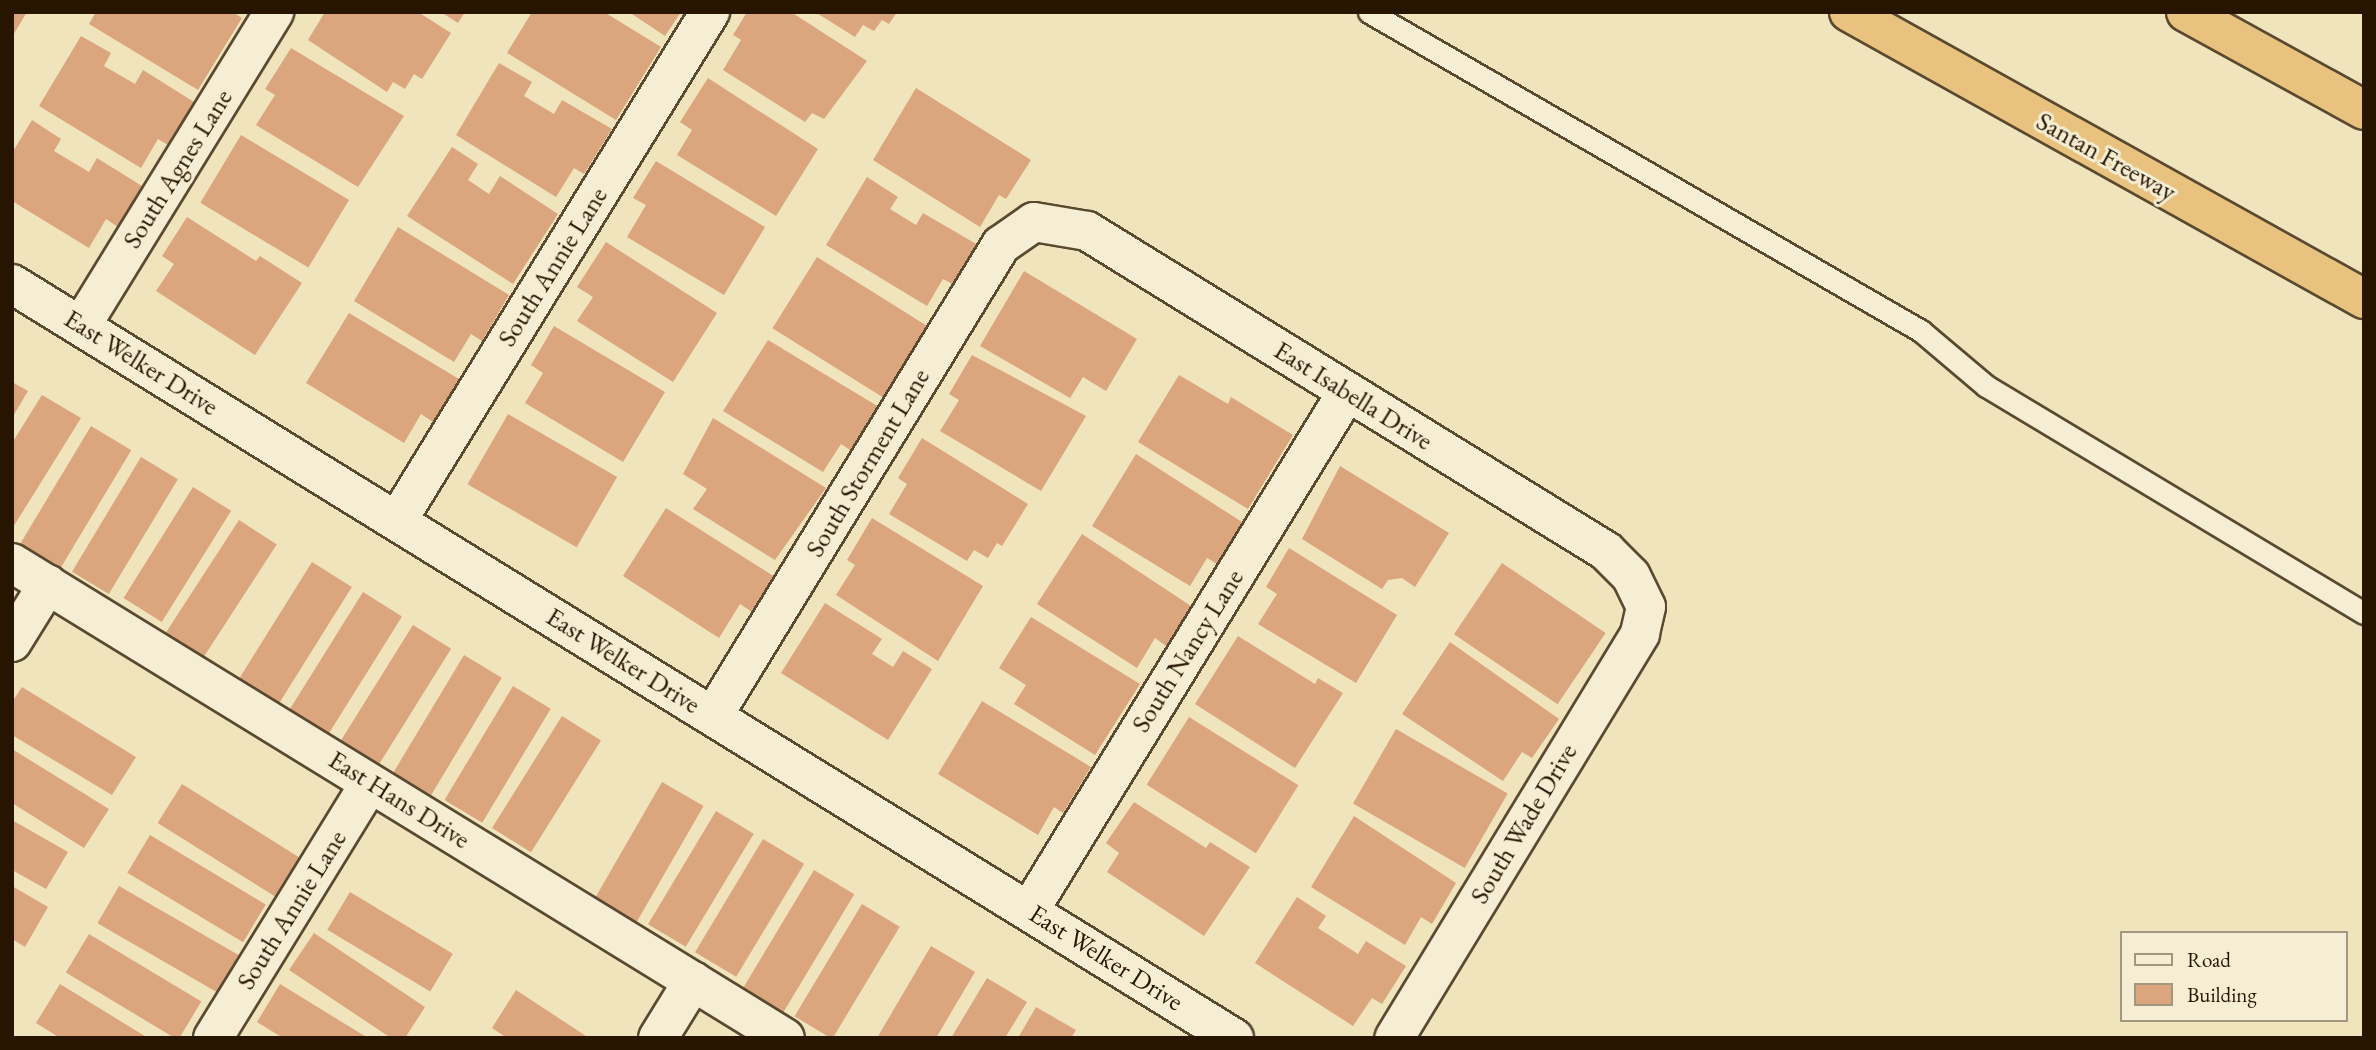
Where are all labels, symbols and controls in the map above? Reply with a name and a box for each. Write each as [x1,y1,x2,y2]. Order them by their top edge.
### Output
street label: South Agnes Lane [117,84,239,254]
street label: Santan Freeway [2031,106,2181,208]
street label: South Annie Lane [492,182,614,352]
street label: East Welker Drive [58,303,224,423]
street label: East Isabella Drive [1268,335,1438,457]
street label: South Storment Lane [799,363,937,563]
street label: South Nancy Lane [1125,564,1251,738]
street label: East Welker Drive [540,601,706,721]
street label: South Wade Drive [1464,738,1584,910]
street label: East Hans Drive [323,744,475,856]
street label: South Annie Lane [231,825,353,995]
street label: East Welker Drive [1023,898,1189,1018]
legend [2120,931,2348,1022]
text: Road [2187,946,2231,973]
text: Building [2187,981,2257,1008]

